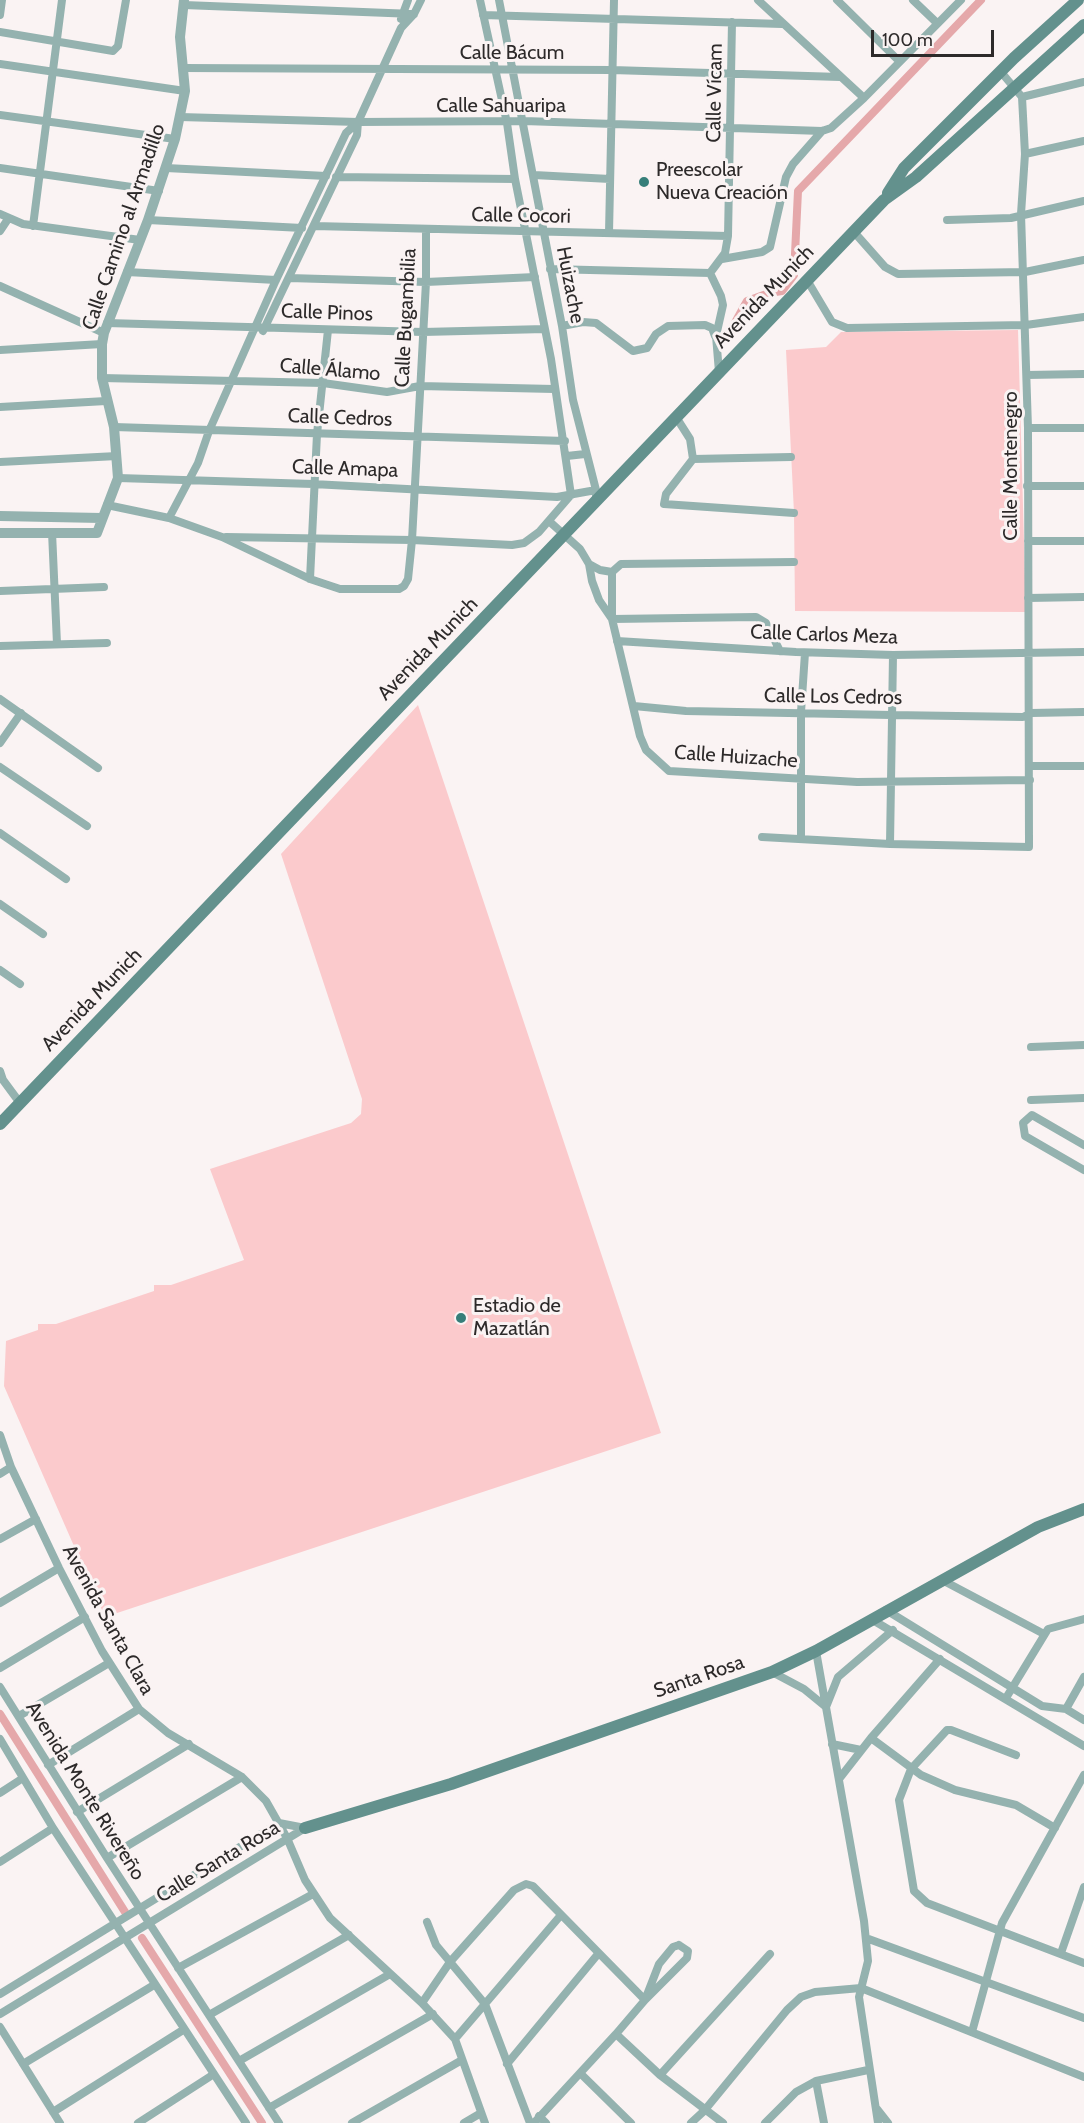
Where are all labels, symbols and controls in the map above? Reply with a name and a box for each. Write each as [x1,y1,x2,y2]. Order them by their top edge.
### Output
scale bar [874,18,997,56]
text: 100 m [882,29,933,51]
street label: Calle Bácum [460,41,564,65]
street label: Calle Vícam [702,43,728,143]
street label: Calle Sahuaripa [436,94,566,118]
street label: Calle Camino al Armadillo [77,121,171,333]
place label: Preescolar Nueva Creación [656,158,788,205]
marker: Preescolar Nueva Creación [637,175,651,189]
street label: Calle Cocori [471,203,571,229]
street label: Avenida Munich [709,240,819,354]
street label: Huizache [551,245,589,325]
street label: Calle Bugambilia [390,248,422,388]
street label: Calle Pinos [281,299,373,327]
street label: Calle Álamo [279,354,381,386]
street label: Calle Montenegro [999,391,1023,541]
street label: Calle Cedros [287,404,393,432]
street label: Calle Amapa [292,455,398,483]
street label: Avenida Munich [373,592,483,706]
street label: Calle Carlos Meza [750,620,898,650]
street label: Calle Los Cedros [764,684,902,710]
street label: Calle Huizache [673,741,799,773]
street label: Avenida Munich [37,943,147,1057]
place label: Estadio de Mazatlán [473,1294,561,1341]
marker: Estadio de Mazatlán [454,1311,468,1325]
street label: Avenida Santa Clara [57,1541,159,1699]
street label: Santa Rosa [651,1650,747,1704]
street label: Avenida Monte Rivereño [20,1697,150,1885]
street label: Calle Santa Rosa [152,1816,284,1908]

